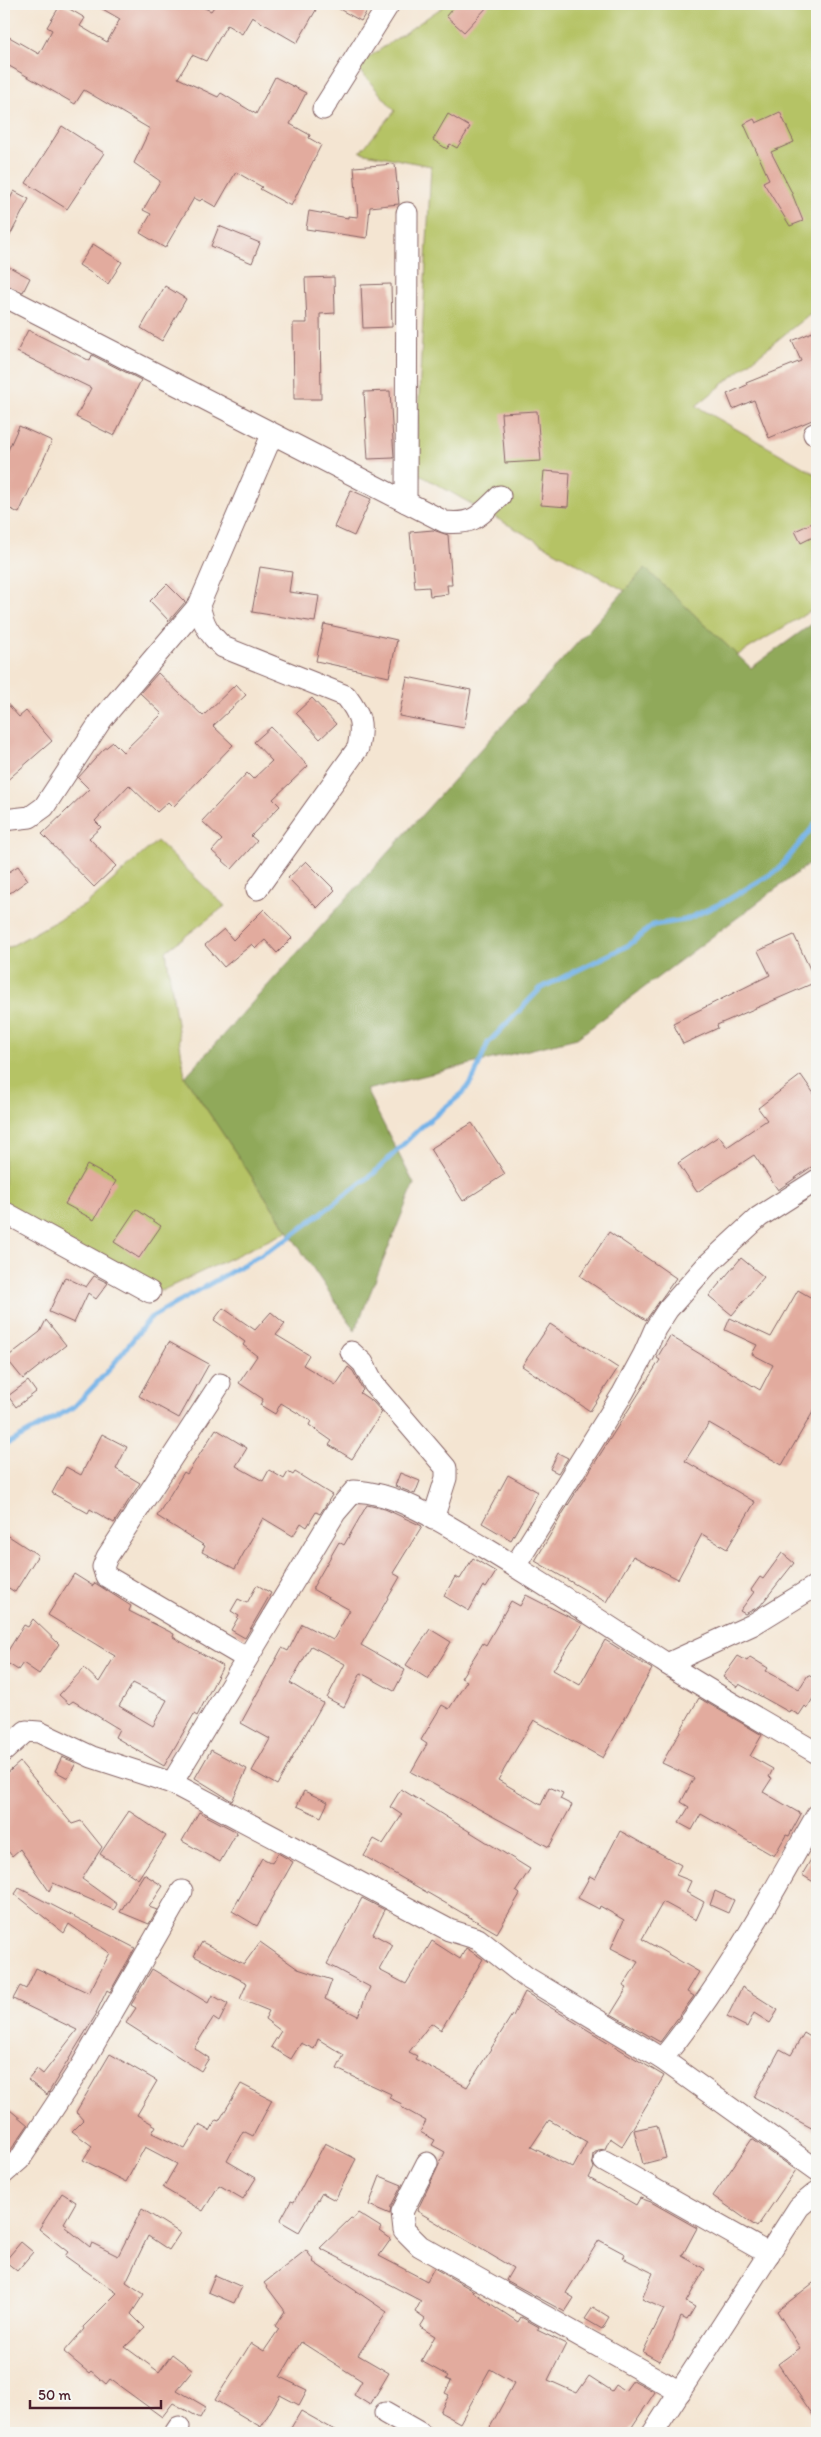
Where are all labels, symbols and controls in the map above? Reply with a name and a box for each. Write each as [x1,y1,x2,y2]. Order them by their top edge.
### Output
scale bar [30,2377,161,2409]
text: 50 m [38,2386,71,2404]

